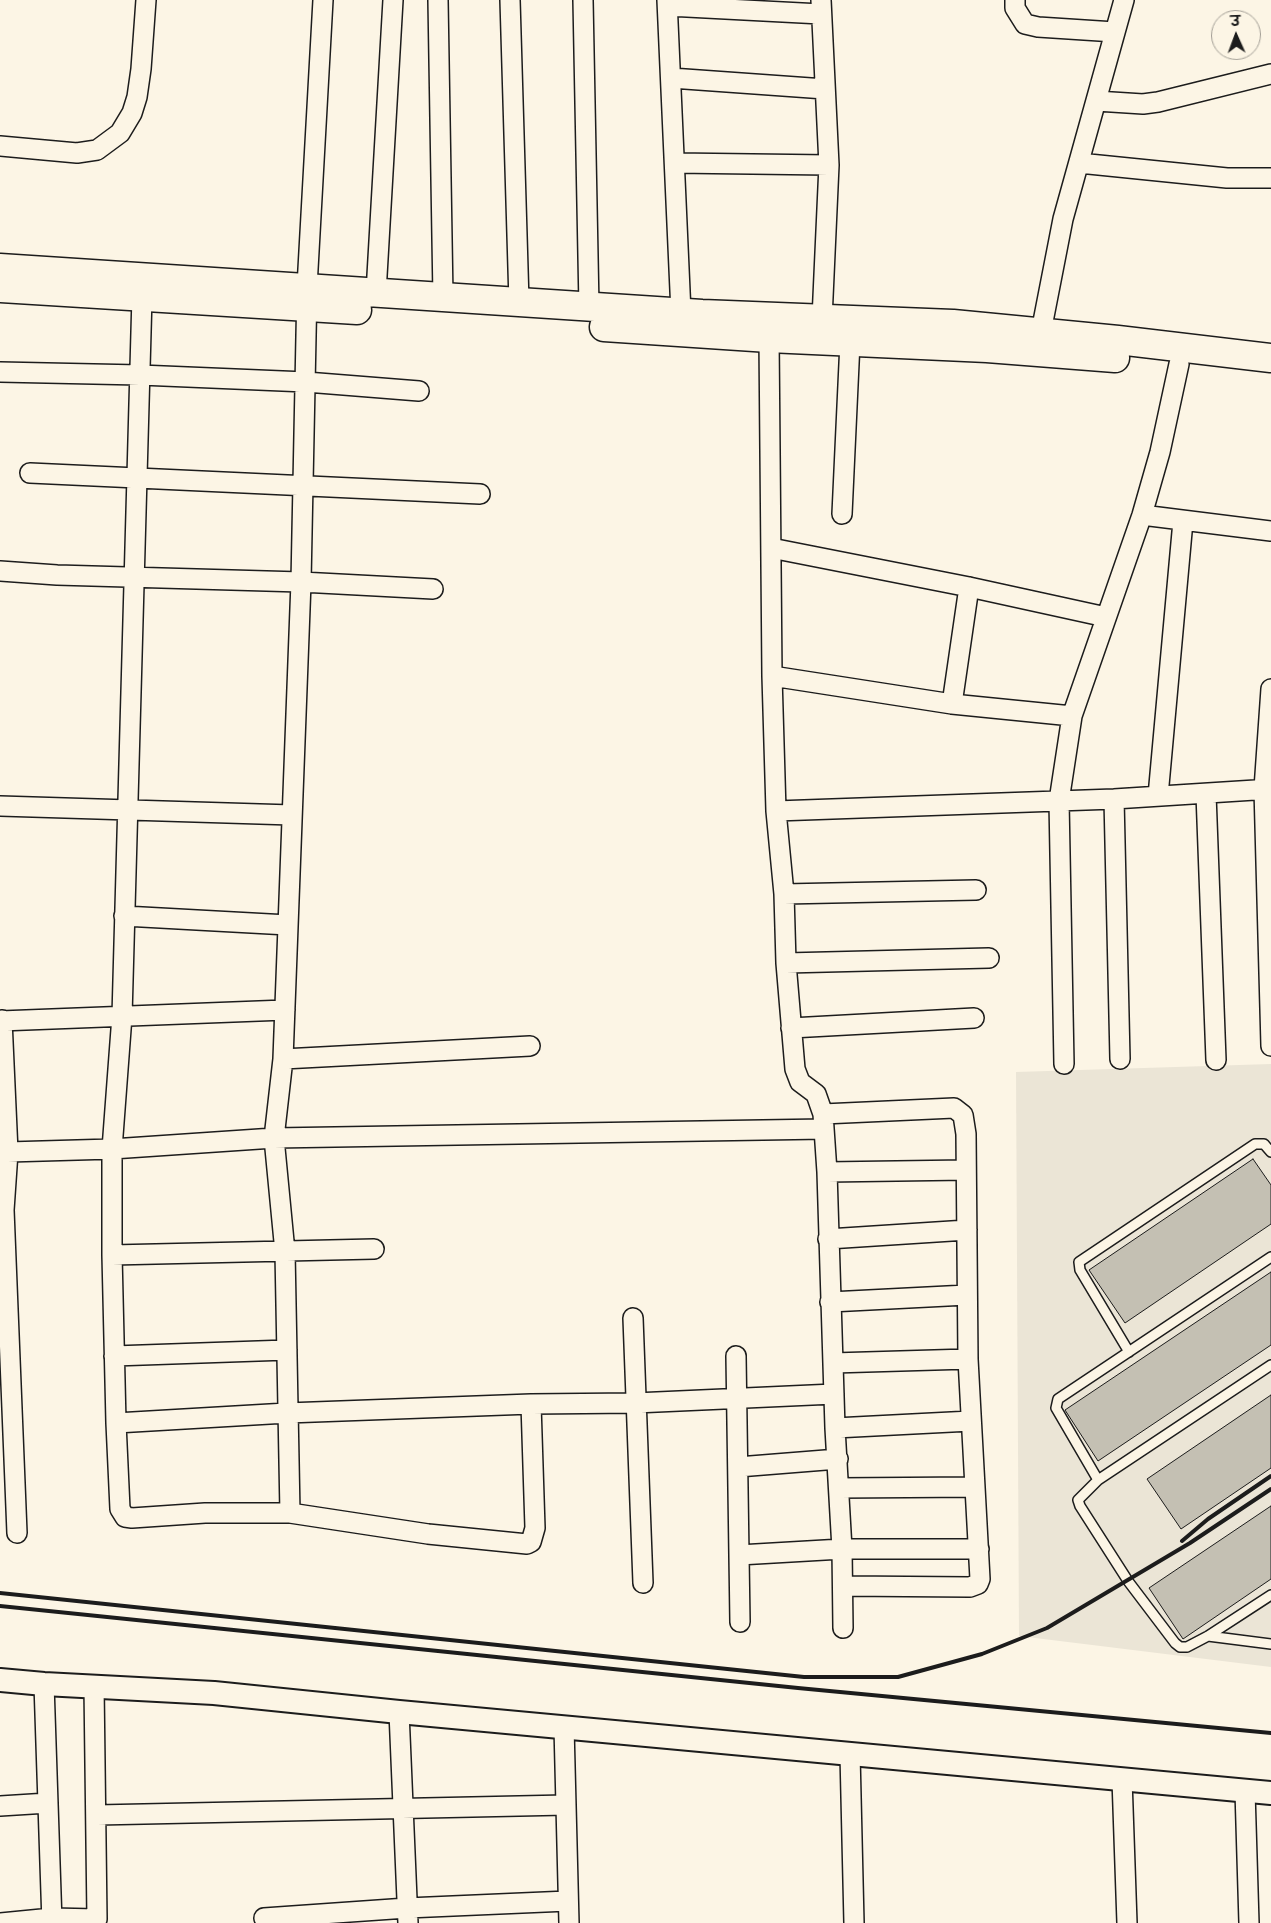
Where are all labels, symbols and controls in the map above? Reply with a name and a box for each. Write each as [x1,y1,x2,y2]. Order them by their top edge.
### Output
north arrow [1211,10,1261,60]
text: उ [1230,11,1240,30]

